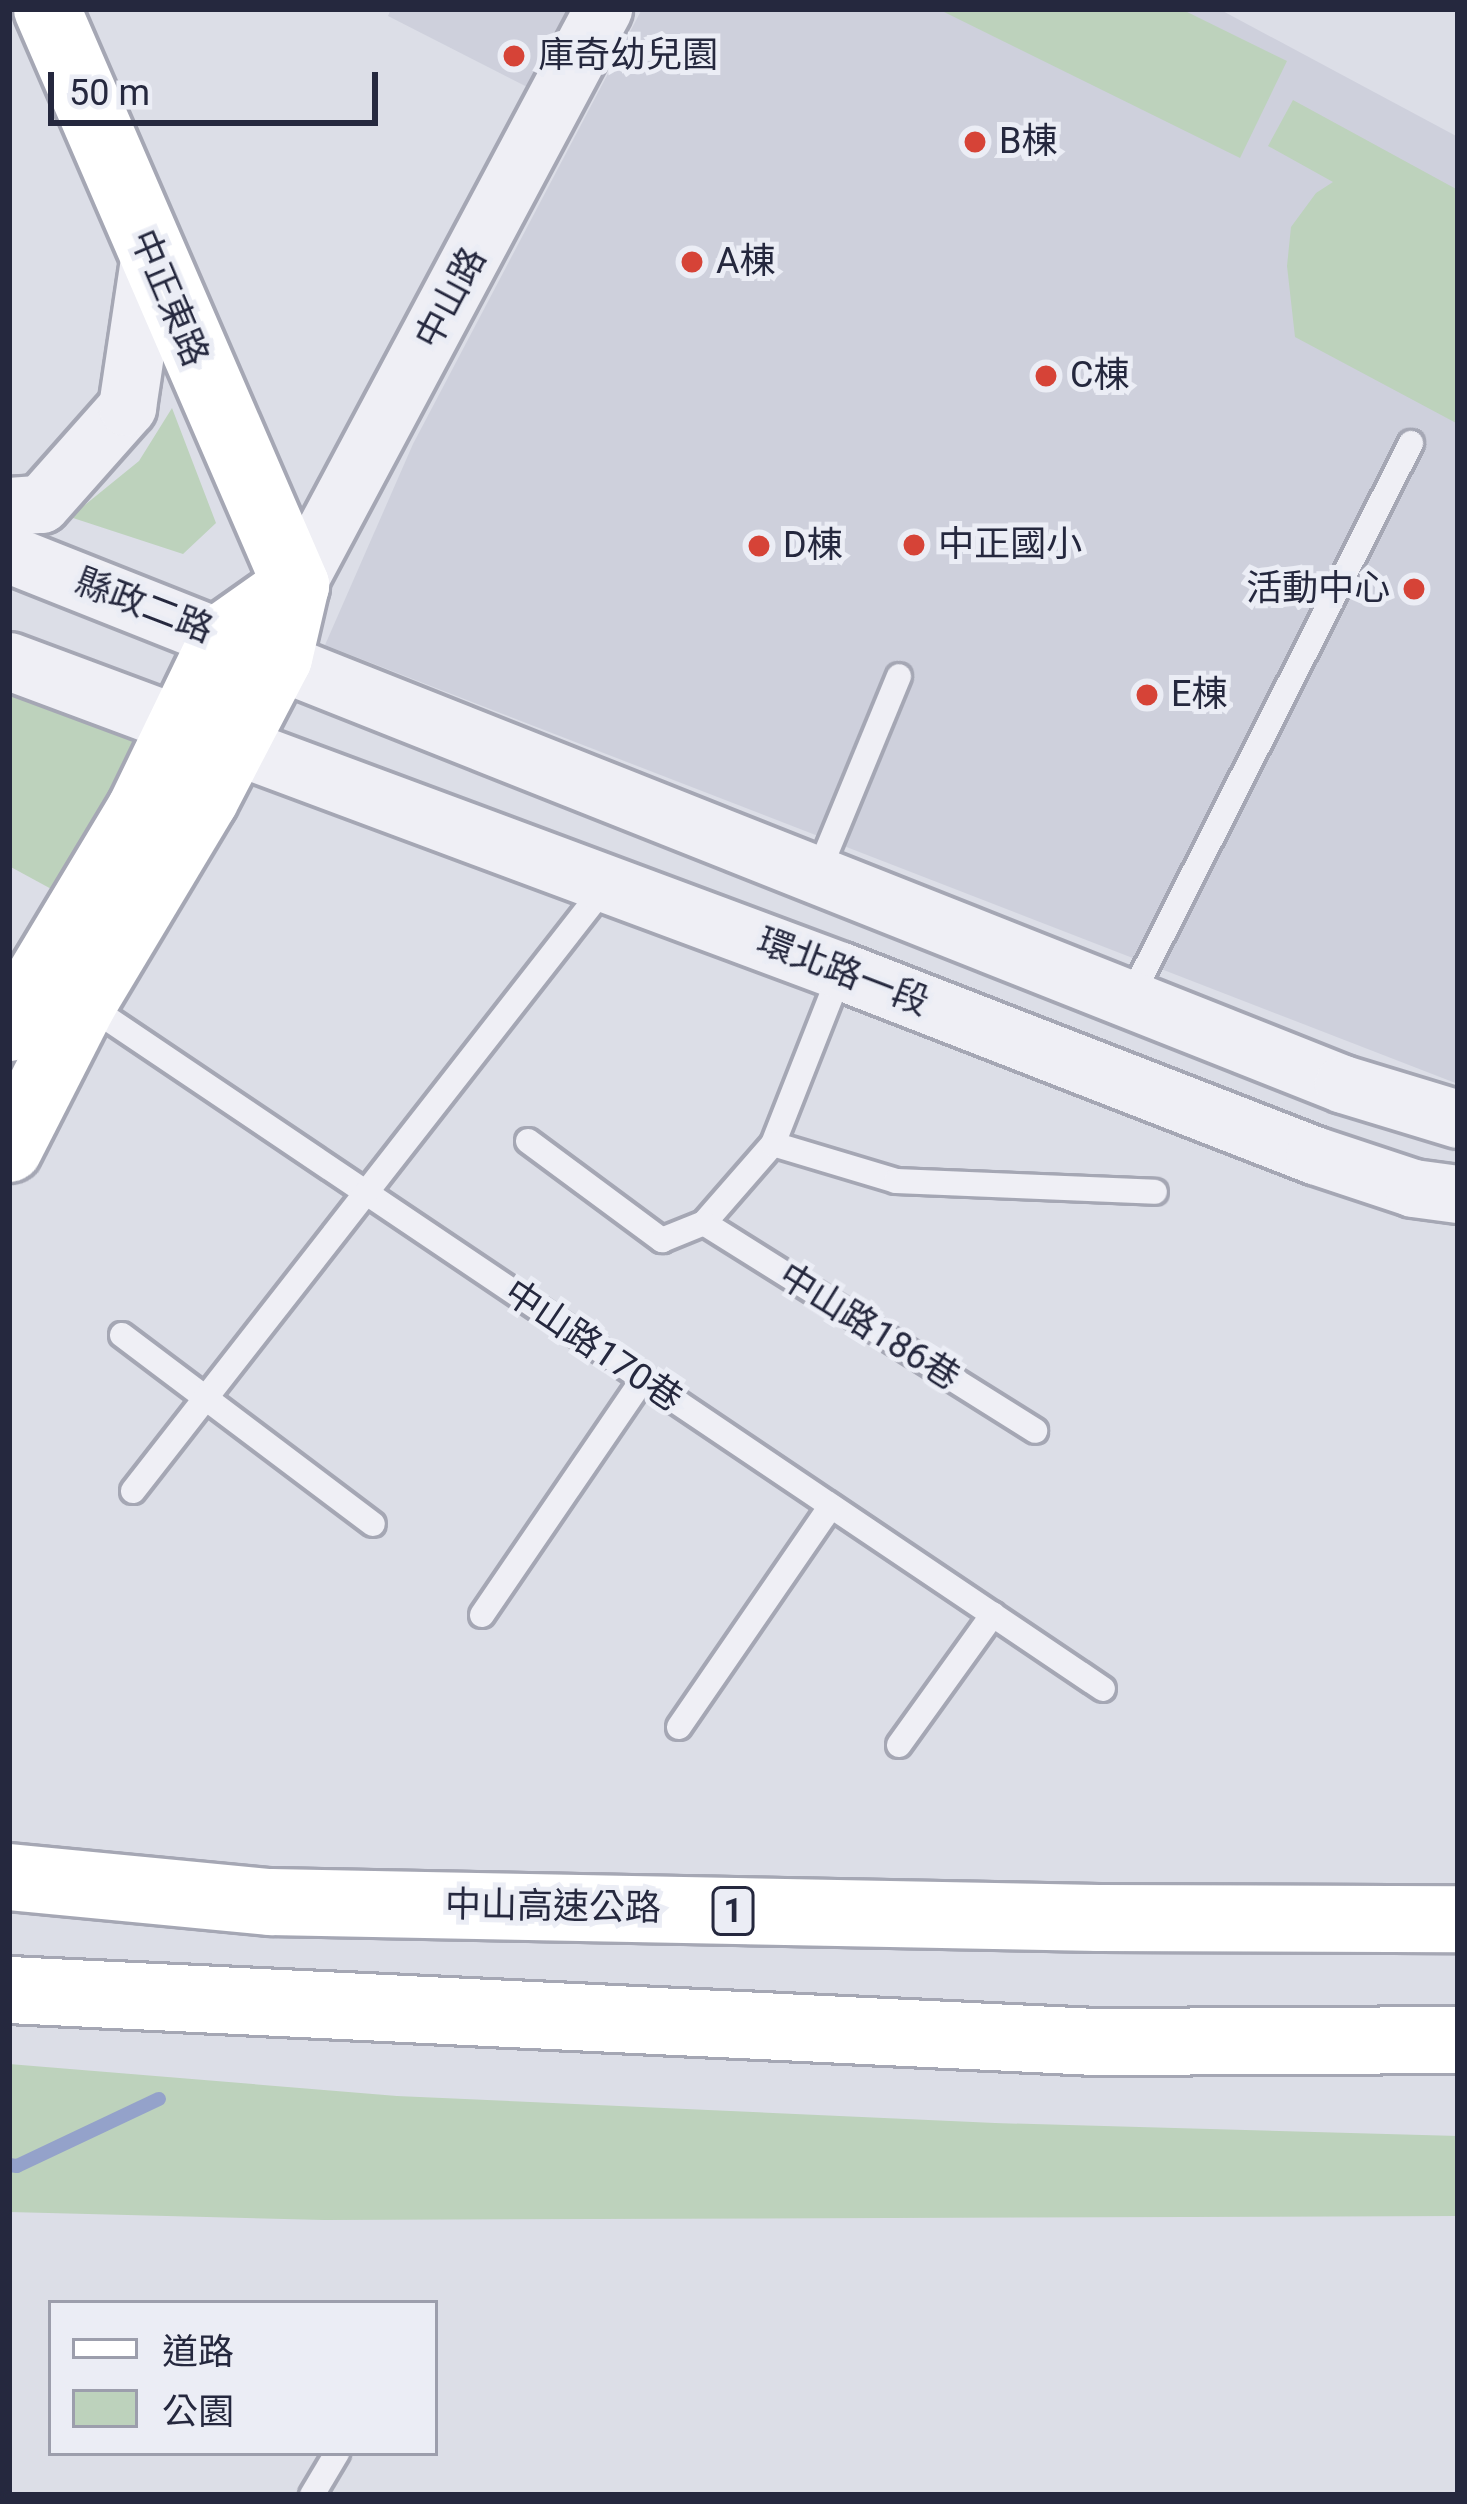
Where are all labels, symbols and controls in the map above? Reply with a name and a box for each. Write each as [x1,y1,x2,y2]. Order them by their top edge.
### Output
place label: 庫奇幼兒園 [538,34,718,78]
marker: 庫奇幼兒園 [501,43,527,69]
scale bar [54,48,384,122]
text: 50 m [69,72,150,114]
place label: B棟 [999,120,1057,164]
marker: B棟 [962,129,988,155]
street label: 中正東路 [121,223,217,373]
street label: 中山路 [407,240,495,356]
place label: A棟 [716,240,775,284]
marker: A棟 [679,249,705,275]
place label: C棟 [1070,354,1129,398]
marker: C棟 [1033,363,1059,389]
place label: 中正國小 [938,523,1082,567]
place label: D棟 [783,524,843,568]
marker: 中正國小 [901,532,927,558]
marker: D棟 [746,533,772,559]
street label: 縣政二路 [69,560,219,652]
place label: 活動中心 [1246,567,1390,611]
marker: 活動中心 [1401,576,1427,602]
place label: E棟 [1171,673,1227,717]
marker: E棟 [1134,682,1160,708]
street label: 環北路一段 [751,920,935,1024]
street label: 中山路186巷 [771,1254,967,1400]
street label: 中山路170巷 [496,1271,690,1421]
street label: 中山高速公路 [445,1884,661,1930]
road number: 1 [709,1884,757,1938]
legend [48,2300,438,2456]
text: 道路 [162,2331,234,2373]
text: 公園 [162,2391,234,2433]

